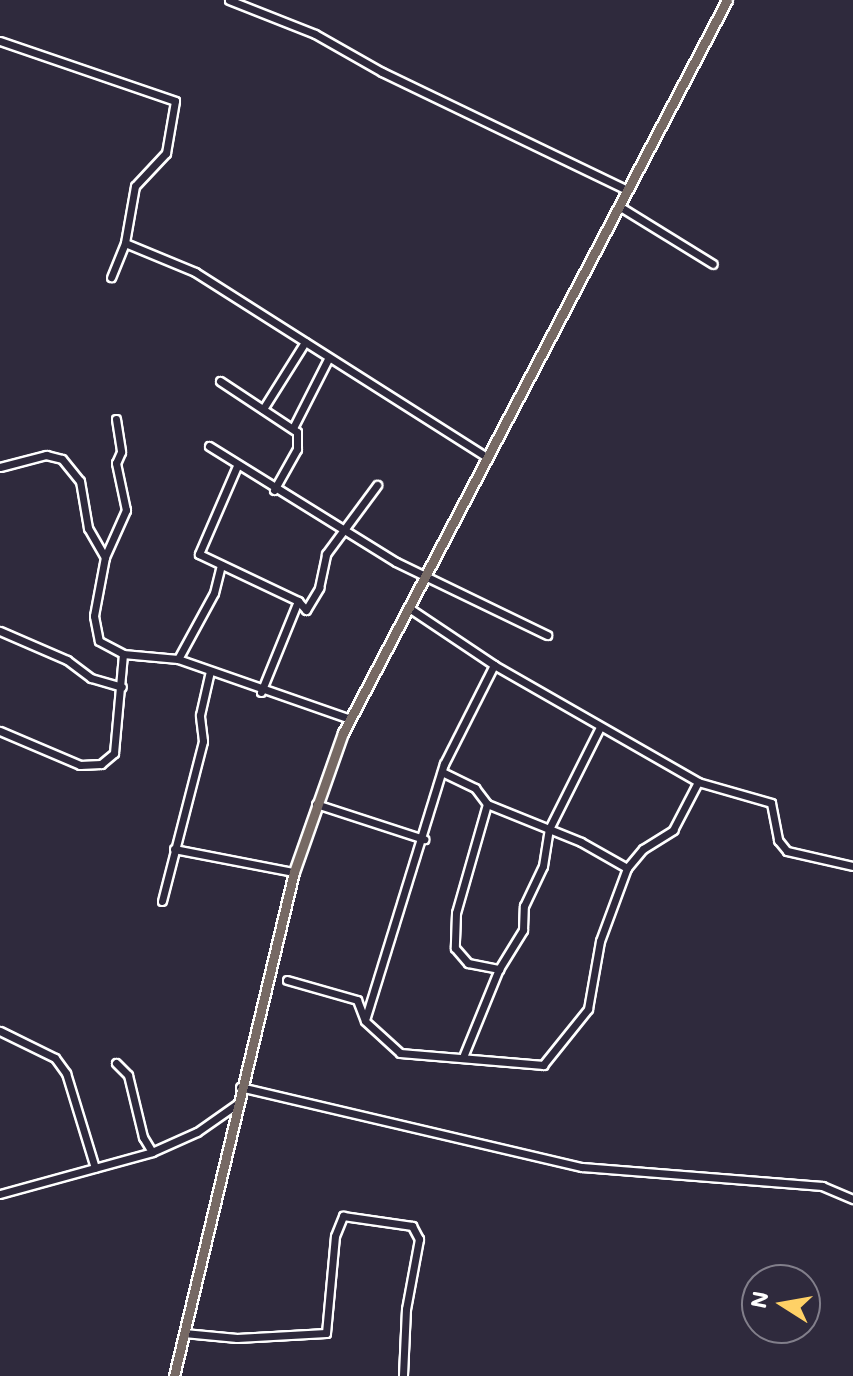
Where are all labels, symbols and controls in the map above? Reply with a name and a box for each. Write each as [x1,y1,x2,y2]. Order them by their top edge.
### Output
north arrow [741,1264,821,1344]
text: N [743,1289,775,1311]

